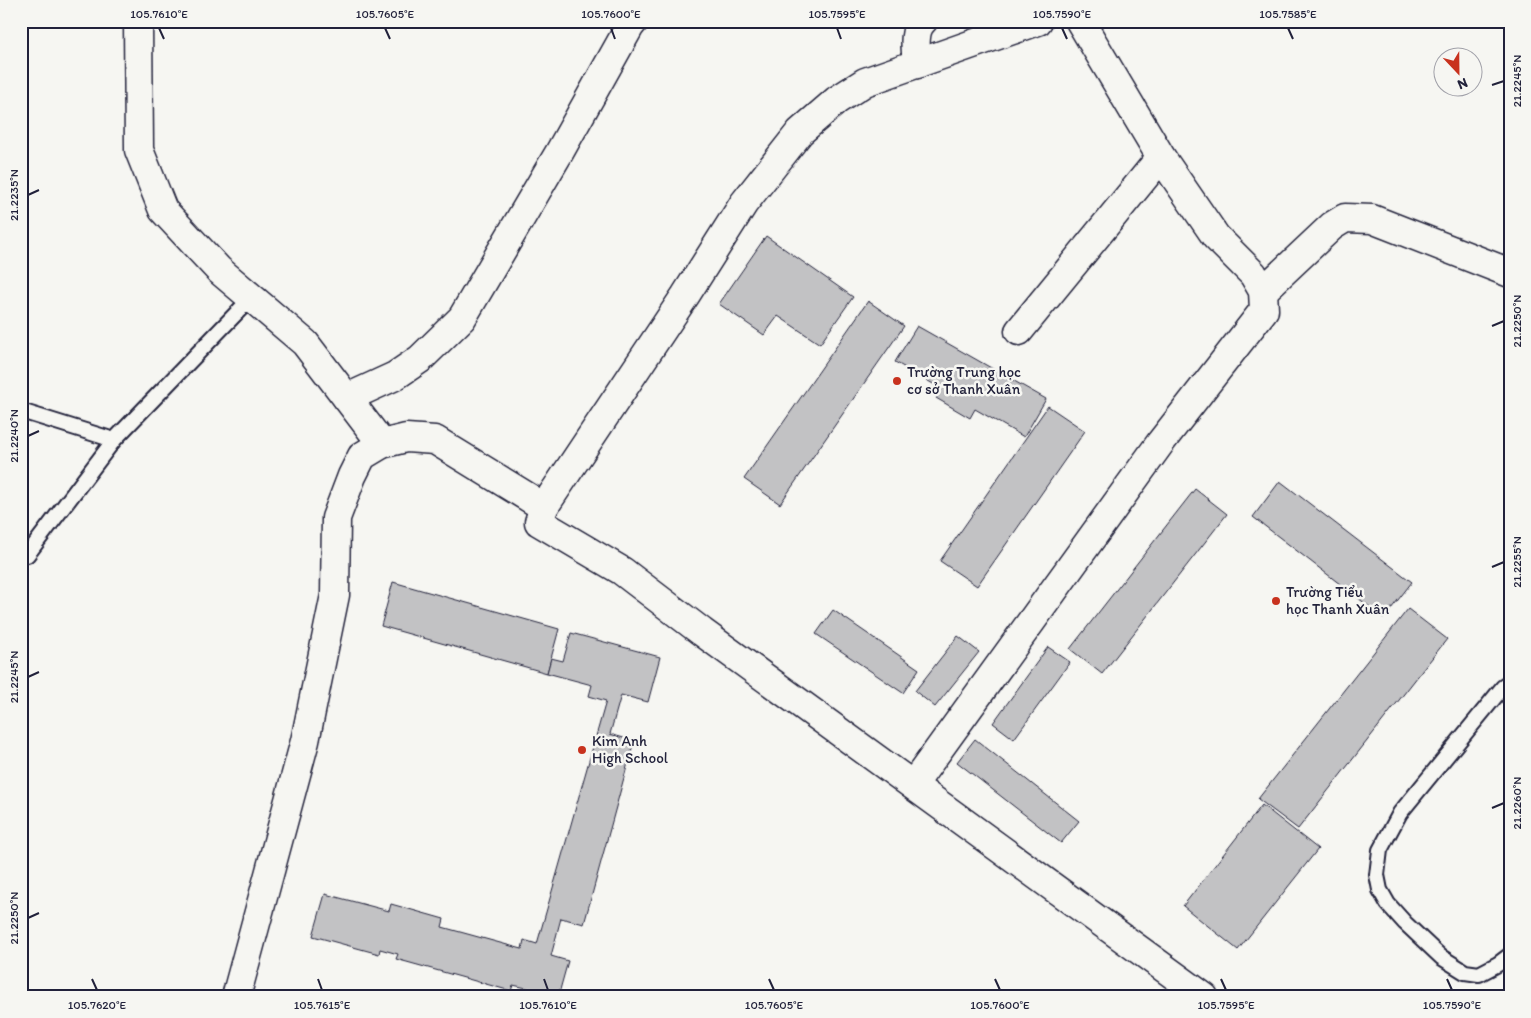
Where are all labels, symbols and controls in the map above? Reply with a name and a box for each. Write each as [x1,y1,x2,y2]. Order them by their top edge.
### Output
text: 105.7610°E [130,7,188,21]
text: 105.7605°E [356,7,415,21]
text: 105.7600°E [581,7,641,21]
text: 105.7595°E [808,7,866,21]
text: 105.7590°E [1033,7,1092,21]
text: 105.7585°E [1259,7,1317,21]
north arrow [1434,48,1484,98]
text: 21.2245°N [1510,55,1524,107]
text: N [1455,74,1470,93]
text: 21.2235°N [7,169,21,221]
text: 21.2250°N [1510,295,1524,347]
place label: Trường Trung học cơ sở Thanh Xuân [907,363,1021,398]
marker: Trường Trung học cơ sở Thanh Xuân [891,375,903,387]
text: 21.2240°N [7,409,21,463]
text: 21.2255°N [1510,536,1524,588]
place label: Trường Tiểu học Thanh Xuân [1286,583,1390,618]
marker: Trường Tiểu học Thanh Xuân [1270,595,1282,607]
text: 21.2245°N [7,651,21,703]
place label: Kim Anh High School [592,732,669,767]
marker: Kim Anh High School [576,744,588,756]
text: 21.2260°N [1510,777,1524,829]
text: 21.2250°N [7,892,21,944]
text: 105.7620°E [68,998,127,1012]
text: 105.7615°E [294,998,351,1012]
text: 105.7610°E [519,998,577,1012]
text: 105.7605°E [745,998,804,1012]
text: 105.7600°E [970,998,1030,1012]
text: 105.7595°E [1197,998,1255,1012]
text: 105.7590°E [1423,998,1482,1012]

